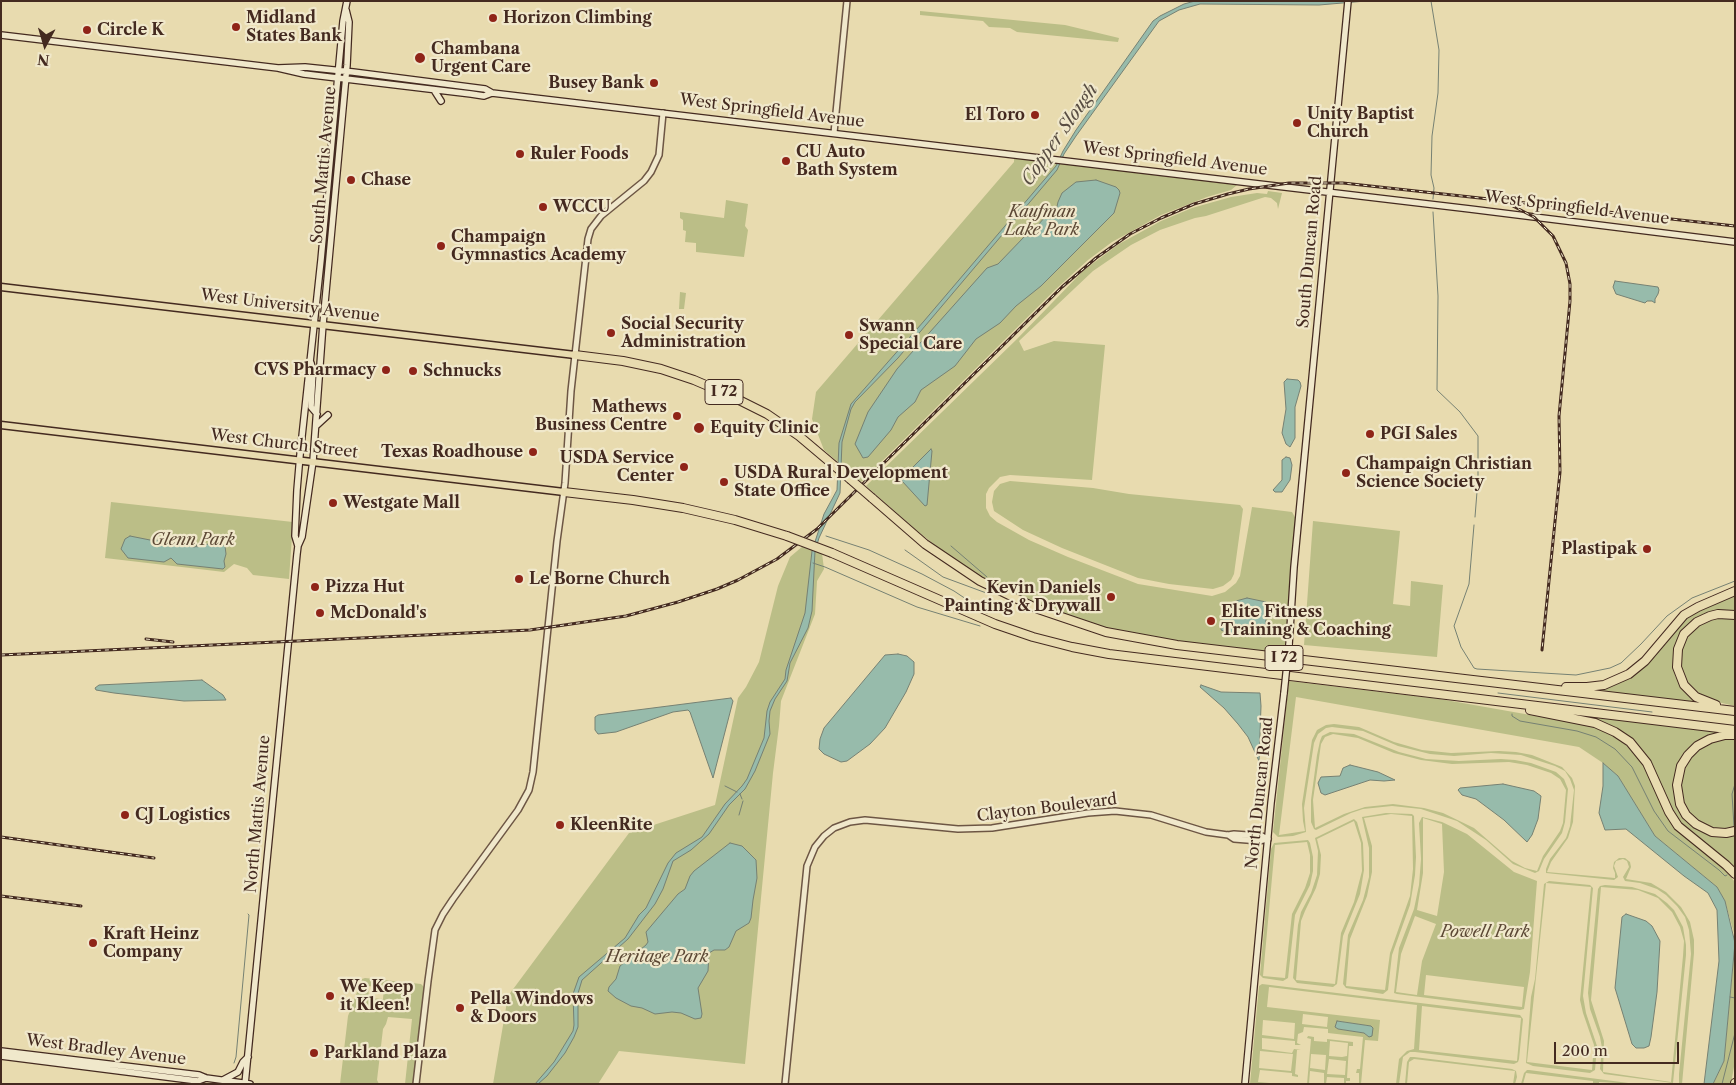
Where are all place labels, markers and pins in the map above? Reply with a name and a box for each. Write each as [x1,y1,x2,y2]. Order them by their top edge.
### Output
place label: Midland States Bank [246,8,342,46]
place label: Horizon Climbing [503,8,652,28]
marker: Horizon Climbing [487,12,499,24]
place label: Circle K [97,20,164,40]
marker: Midland States Bank [230,21,242,33]
marker: Circle K [81,24,93,36]
place label: Chambana Urgent Care [431,39,531,77]
marker: Chambana Urgent Care [413,51,427,65]
place label: Busey Bank [548,73,644,93]
marker: Busey Bank [648,77,660,89]
place label: Unity Baptist Church [1307,104,1414,142]
place label: El Toro [965,105,1025,125]
marker: El Toro [1029,109,1041,121]
marker: Unity Baptist Church [1291,117,1303,129]
place label: CU Auto Bath System [796,142,898,180]
place label: Ruler Foods [530,144,629,164]
marker: Ruler Foods [514,148,526,160]
marker: CU Auto Bath System [780,155,792,167]
place label: Chase [361,170,411,190]
marker: Chase [345,174,357,186]
place label: WCCU [553,197,610,217]
marker: WCCU [537,201,549,213]
place label: Champaign Gymnastics Academy [451,227,626,265]
marker: Champaign Gymnastics Academy [435,240,447,252]
place label: Social Security Administration [621,314,746,352]
place label: Swann Special Care [859,316,962,354]
marker: Social Security Administration [605,327,617,339]
marker: Swann Special Care [843,329,855,341]
place label: CVS Pharmacy [254,360,376,380]
place label: Schnucks [423,361,501,381]
marker: CVS Pharmacy [380,364,392,376]
marker: Schnucks [407,365,419,377]
place label: Mathews Business Centre [535,397,667,435]
marker: Mathews Business Centre [671,410,683,422]
place label: Equity Clinic [710,418,818,438]
marker: Equity Clinic [692,421,706,435]
place label: PGI Sales [1380,424,1457,444]
marker: PGI Sales [1364,428,1376,440]
place label: Texas Roadhouse [381,442,523,462]
marker: Texas Roadhouse [527,446,539,458]
place label: USDA Service Center [560,448,674,486]
place label: Champaign Christian Science Society [1356,454,1532,492]
marker: USDA Service Center [678,461,690,473]
place label: USDA Rural Development State Office [734,463,948,501]
marker: Champaign Christian Science Society [1340,467,1352,479]
marker: USDA Rural Development State Office [718,476,730,488]
place label: Westgate Mall [343,493,460,513]
marker: Westgate Mall [327,497,339,509]
place label: Plastipak [1561,539,1637,559]
marker: Plastipak [1641,543,1653,555]
place label: Le Borne Church [529,569,670,589]
marker: Le Borne Church [513,573,525,585]
place label: Pizza Hut [325,577,404,597]
place label: Kevin Daniels Painting & Drywall [944,578,1101,616]
marker: Pizza Hut [309,581,321,593]
marker: Kevin Daniels Painting & Drywall [1105,591,1117,603]
place label: Elite Fitness Training & Coaching [1221,602,1391,640]
place label: McDonald's [330,603,427,623]
marker: McDonald's [314,607,326,619]
marker: Elite Fitness Training & Coaching [1205,615,1217,627]
place label: CJ Logistics [135,805,230,825]
marker: CJ Logistics [119,809,131,821]
place label: KleenRite [570,815,653,835]
marker: KleenRite [554,819,566,831]
place label: Kraft Heinz Company [103,924,199,962]
marker: Kraft Heinz Company [87,937,99,949]
place label: We Keep it Kleen! [340,977,414,1015]
place label: Pella Windows & Doors [470,989,593,1027]
marker: We Keep it Kleen! [324,990,336,1002]
marker: Pella Windows & Doors [454,1002,466,1014]
place label: Parkland Plaza [324,1043,447,1063]
marker: Parkland Plaza [308,1047,320,1059]

